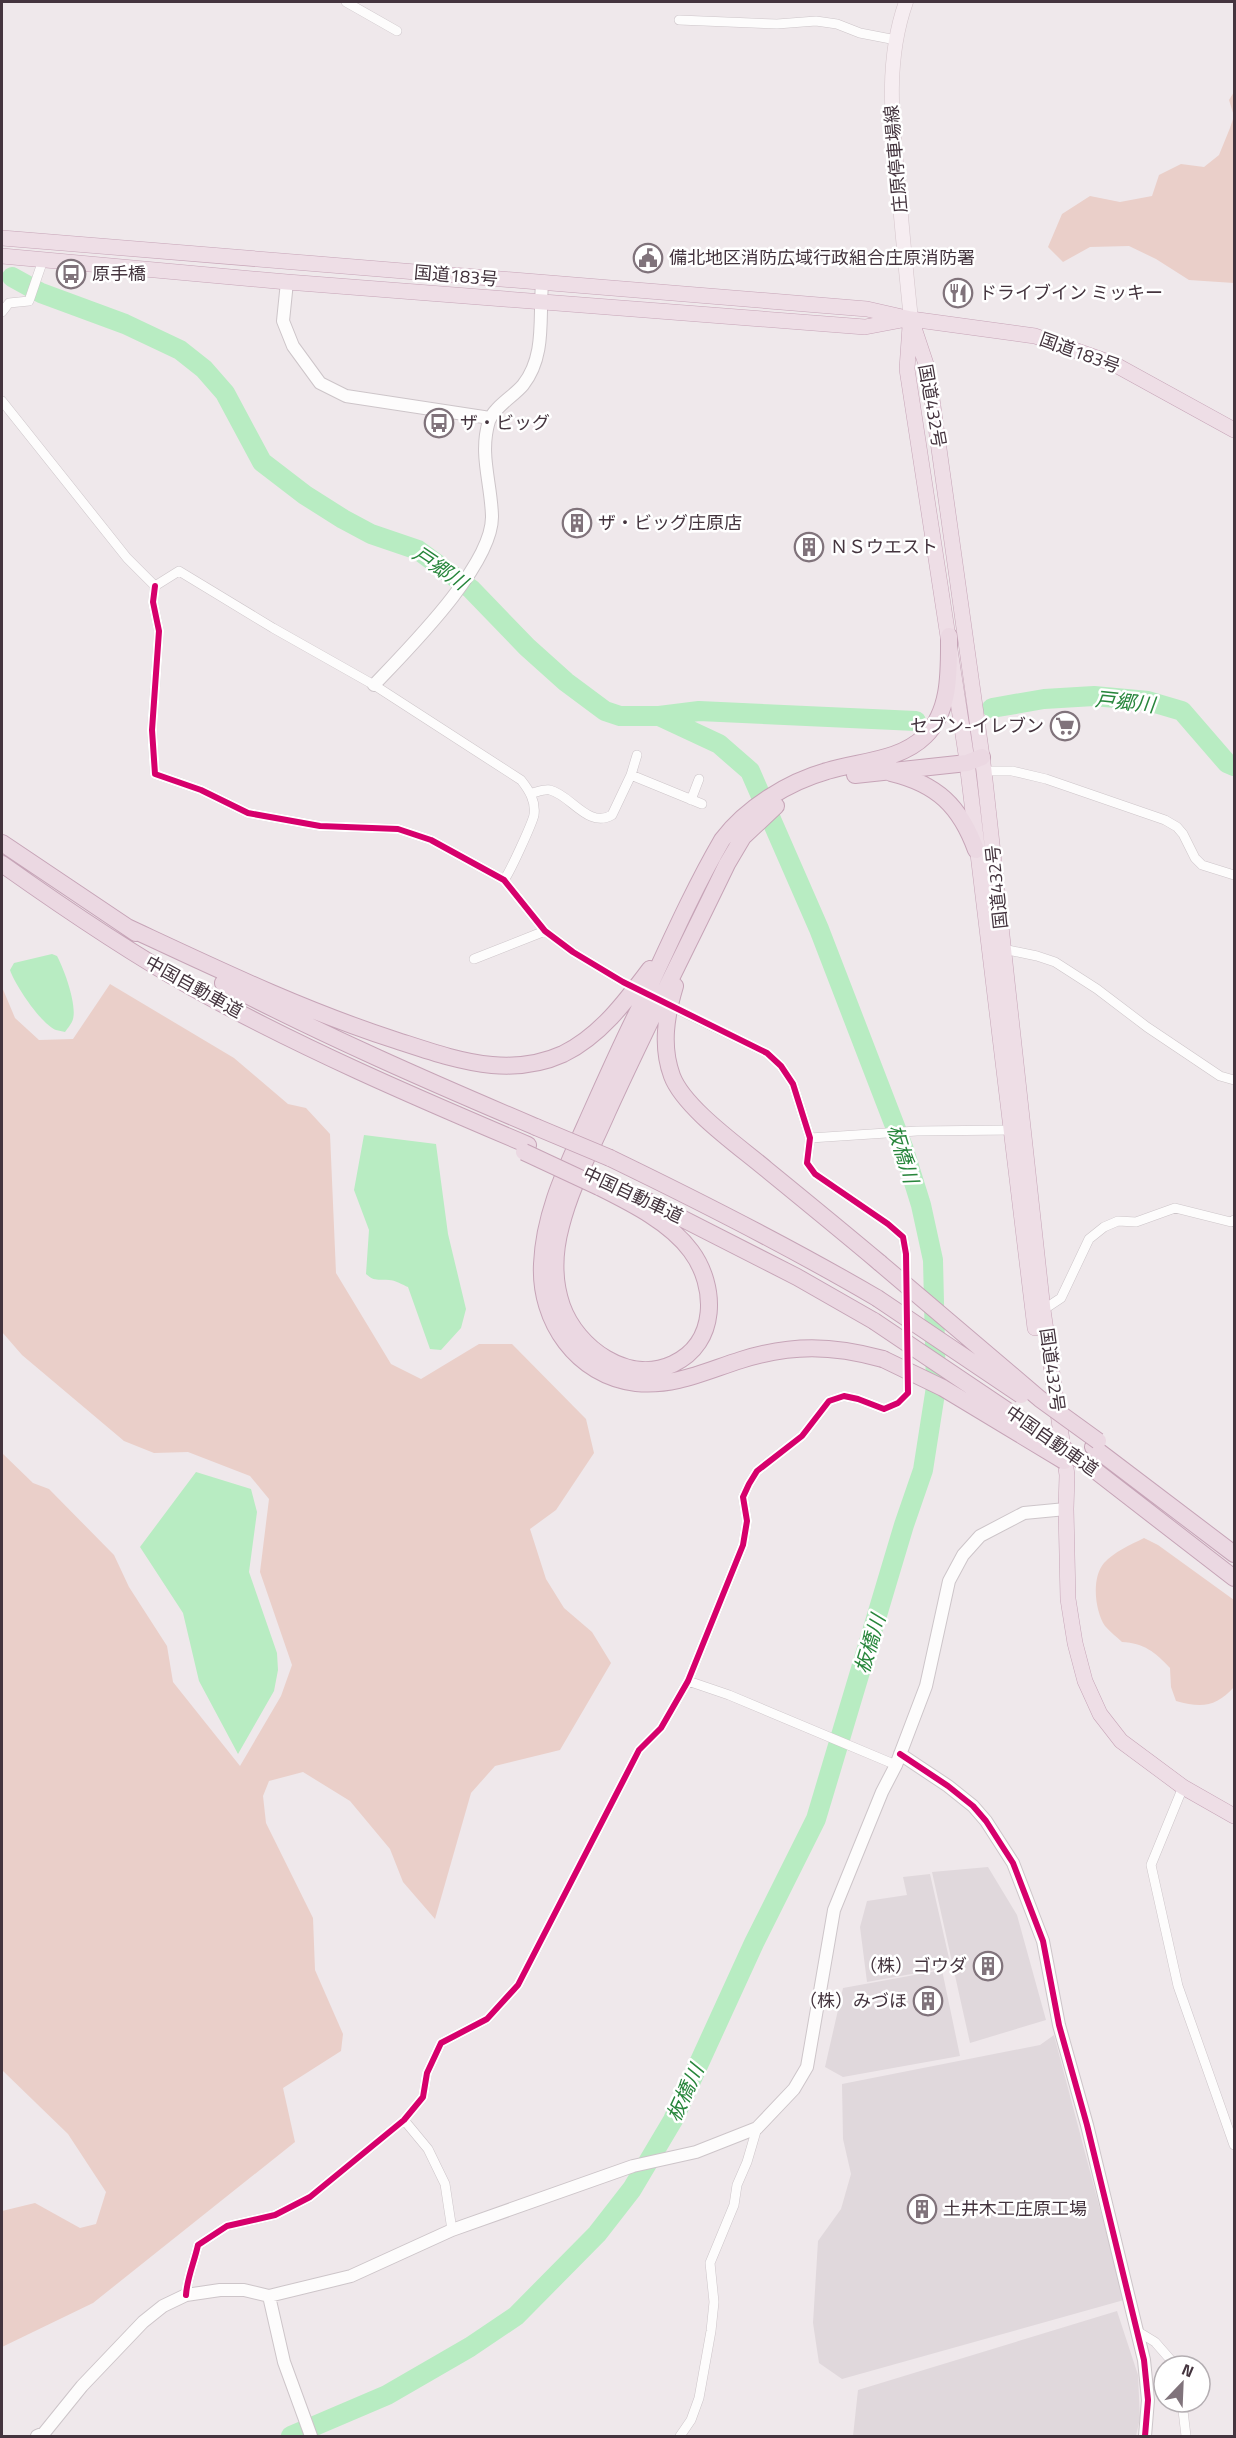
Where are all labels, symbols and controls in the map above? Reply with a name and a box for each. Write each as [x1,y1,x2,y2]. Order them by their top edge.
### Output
street label: 庄原停車場線 [877,104,914,214]
public building icon: 備北地区消防広域行政組合庄原消防署 [632,242,664,274]
place label: 備北地区消防広域行政組合庄原消防署 [669,244,975,271]
bus stop icon: 原手橋 [55,258,87,290]
street label: 国道183号 [413,258,499,293]
place label: 原手橋 [92,260,146,287]
restaurant icon: ドライブイン ミッキー [942,277,974,309]
place label: ドライブイン ミッキー [979,279,1163,306]
street label: 国道183号 [1036,325,1124,380]
street label: 国道432号 [912,362,953,450]
bus stop icon: ザ・ビッグ [423,407,455,439]
place label: ザ・ビッグ [460,409,550,436]
building icon: ザ・ビッグ庄原店 [561,507,593,539]
place label: ザ・ビッグ庄原店 [598,509,742,536]
building icon: ＮＳウエスト [793,531,825,563]
place label: ＮＳウエスト [830,533,938,560]
water label: 戸郷川 [407,538,475,598]
water label: 戸郷川 [1094,683,1158,720]
supermarket icon: セブン-イレブン [1049,710,1081,742]
place label: セブン-イレブン [910,712,1044,739]
street label: 国道432号 [979,844,1014,930]
street label: 中国自動車道 [140,949,248,1025]
water label: 板橋川 [880,1121,928,1189]
street label: 中国自動車道 [579,1159,688,1230]
street label: 国道432号 [1033,1326,1072,1414]
street label: 中国自動車道 [1000,1399,1104,1483]
water label: 板橋川 [846,1609,894,1677]
building icon: （株）ゴウダ [972,1950,1004,1982]
place label: （株）ゴウダ [859,1952,967,1979]
building icon: （株）みづほ [912,1985,944,2017]
place label: （株）みづほ [799,1987,907,2014]
water label: 板橋川 [658,2057,712,2127]
building icon: 土井木工庄原工場 [906,2193,938,2225]
place label: 土井木工庄原工場 [943,2195,1087,2222]
north arrow [1152,2354,1212,2414]
text: N [1178,2357,1198,2383]

